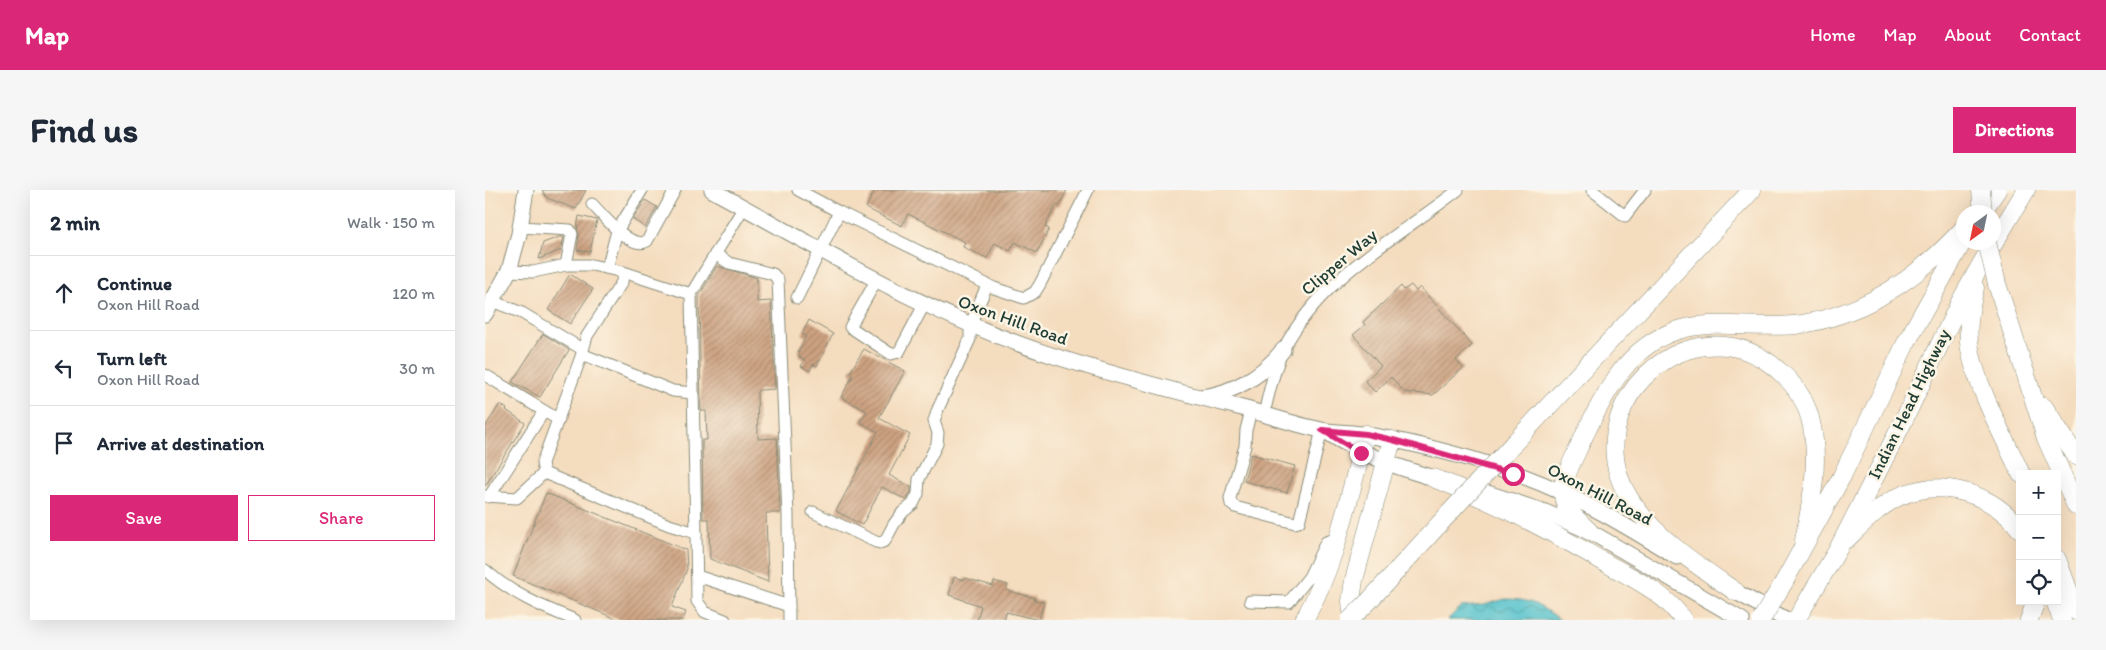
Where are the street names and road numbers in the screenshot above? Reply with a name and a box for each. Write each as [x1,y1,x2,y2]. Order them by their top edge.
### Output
street label: Clipper Way [1296,223,1382,300]
street label: Oxon Hill Road [955,290,1071,350]
street label: Indian Head Highway [1863,325,1955,483]
street label: Oxon Hill Road [1544,458,1657,530]

